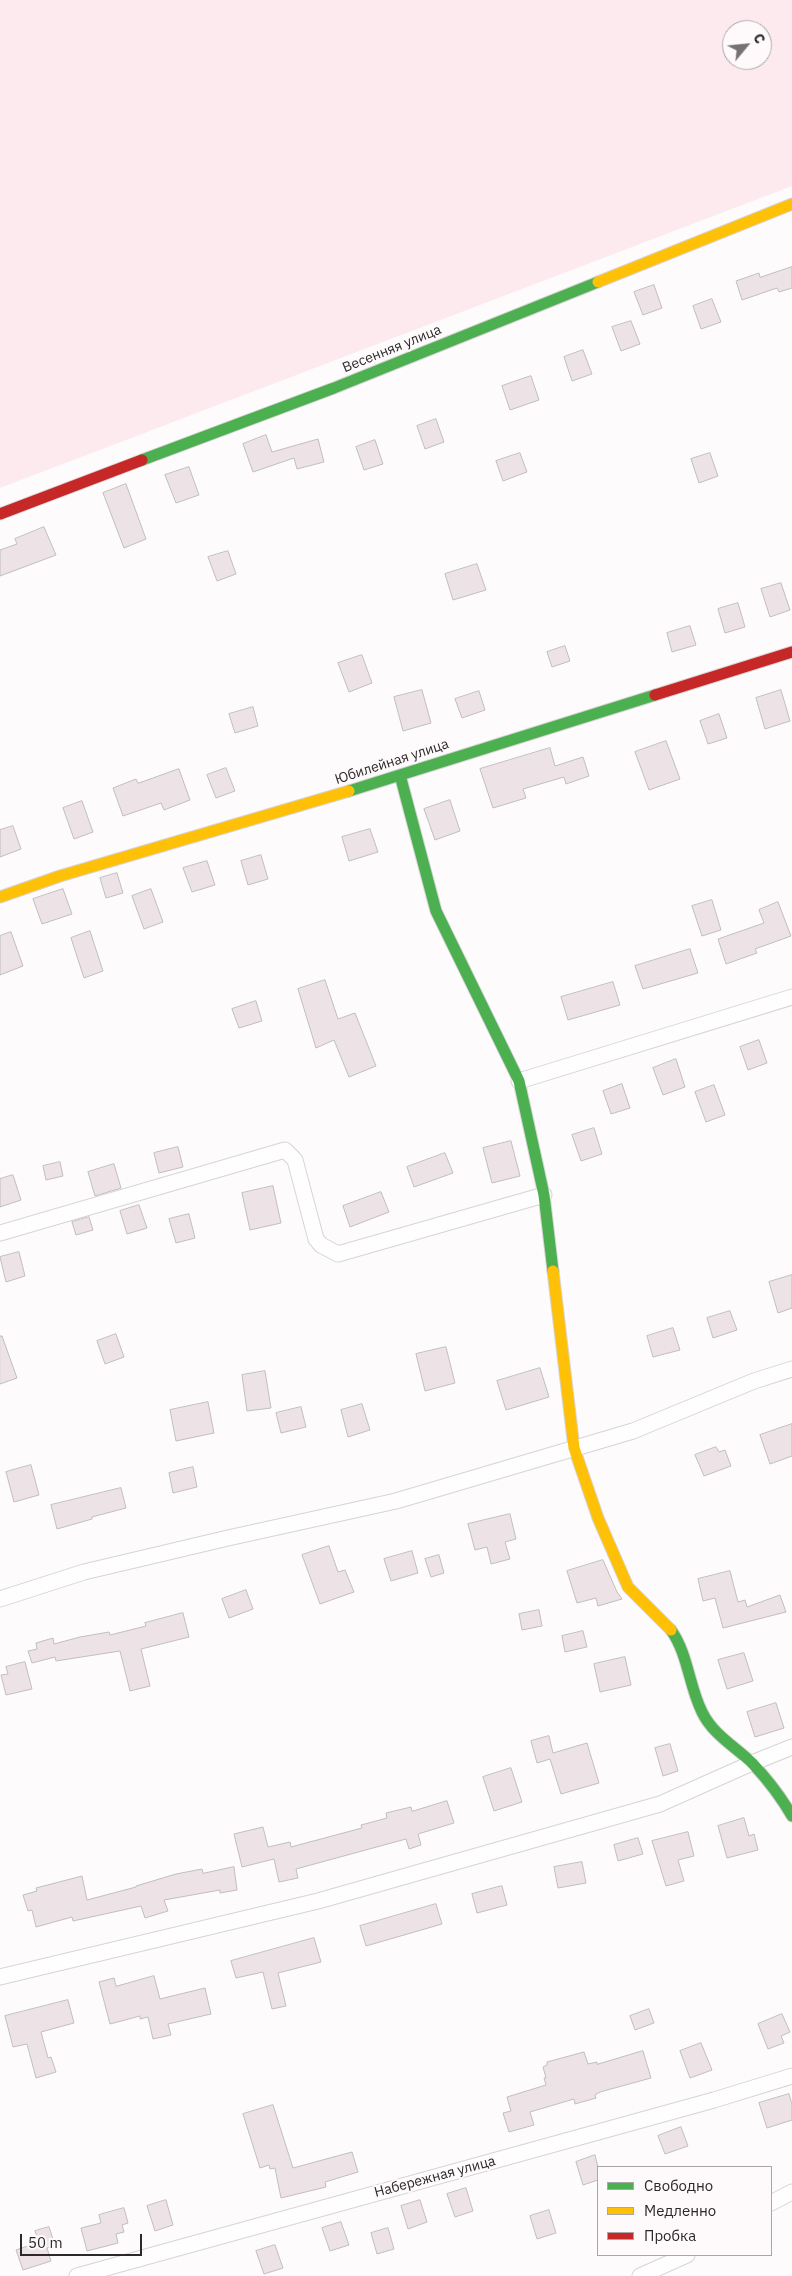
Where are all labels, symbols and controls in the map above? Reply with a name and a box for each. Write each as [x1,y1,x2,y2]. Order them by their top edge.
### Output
north arrow [722,20,772,70]
text: С [749,30,769,47]
street label: Весенняя улица [340,322,444,376]
street label: Юбилейная улица [333,736,451,788]
street label: Набережная улица [373,2153,497,2201]
legend [597,2166,772,2256]
text: Свободно [644,2176,713,2195]
text: Медленно [644,2201,716,2220]
scale bar [22,2224,145,2256]
text: Пробка [644,2226,696,2245]
text: 50 m [28,2233,63,2252]

